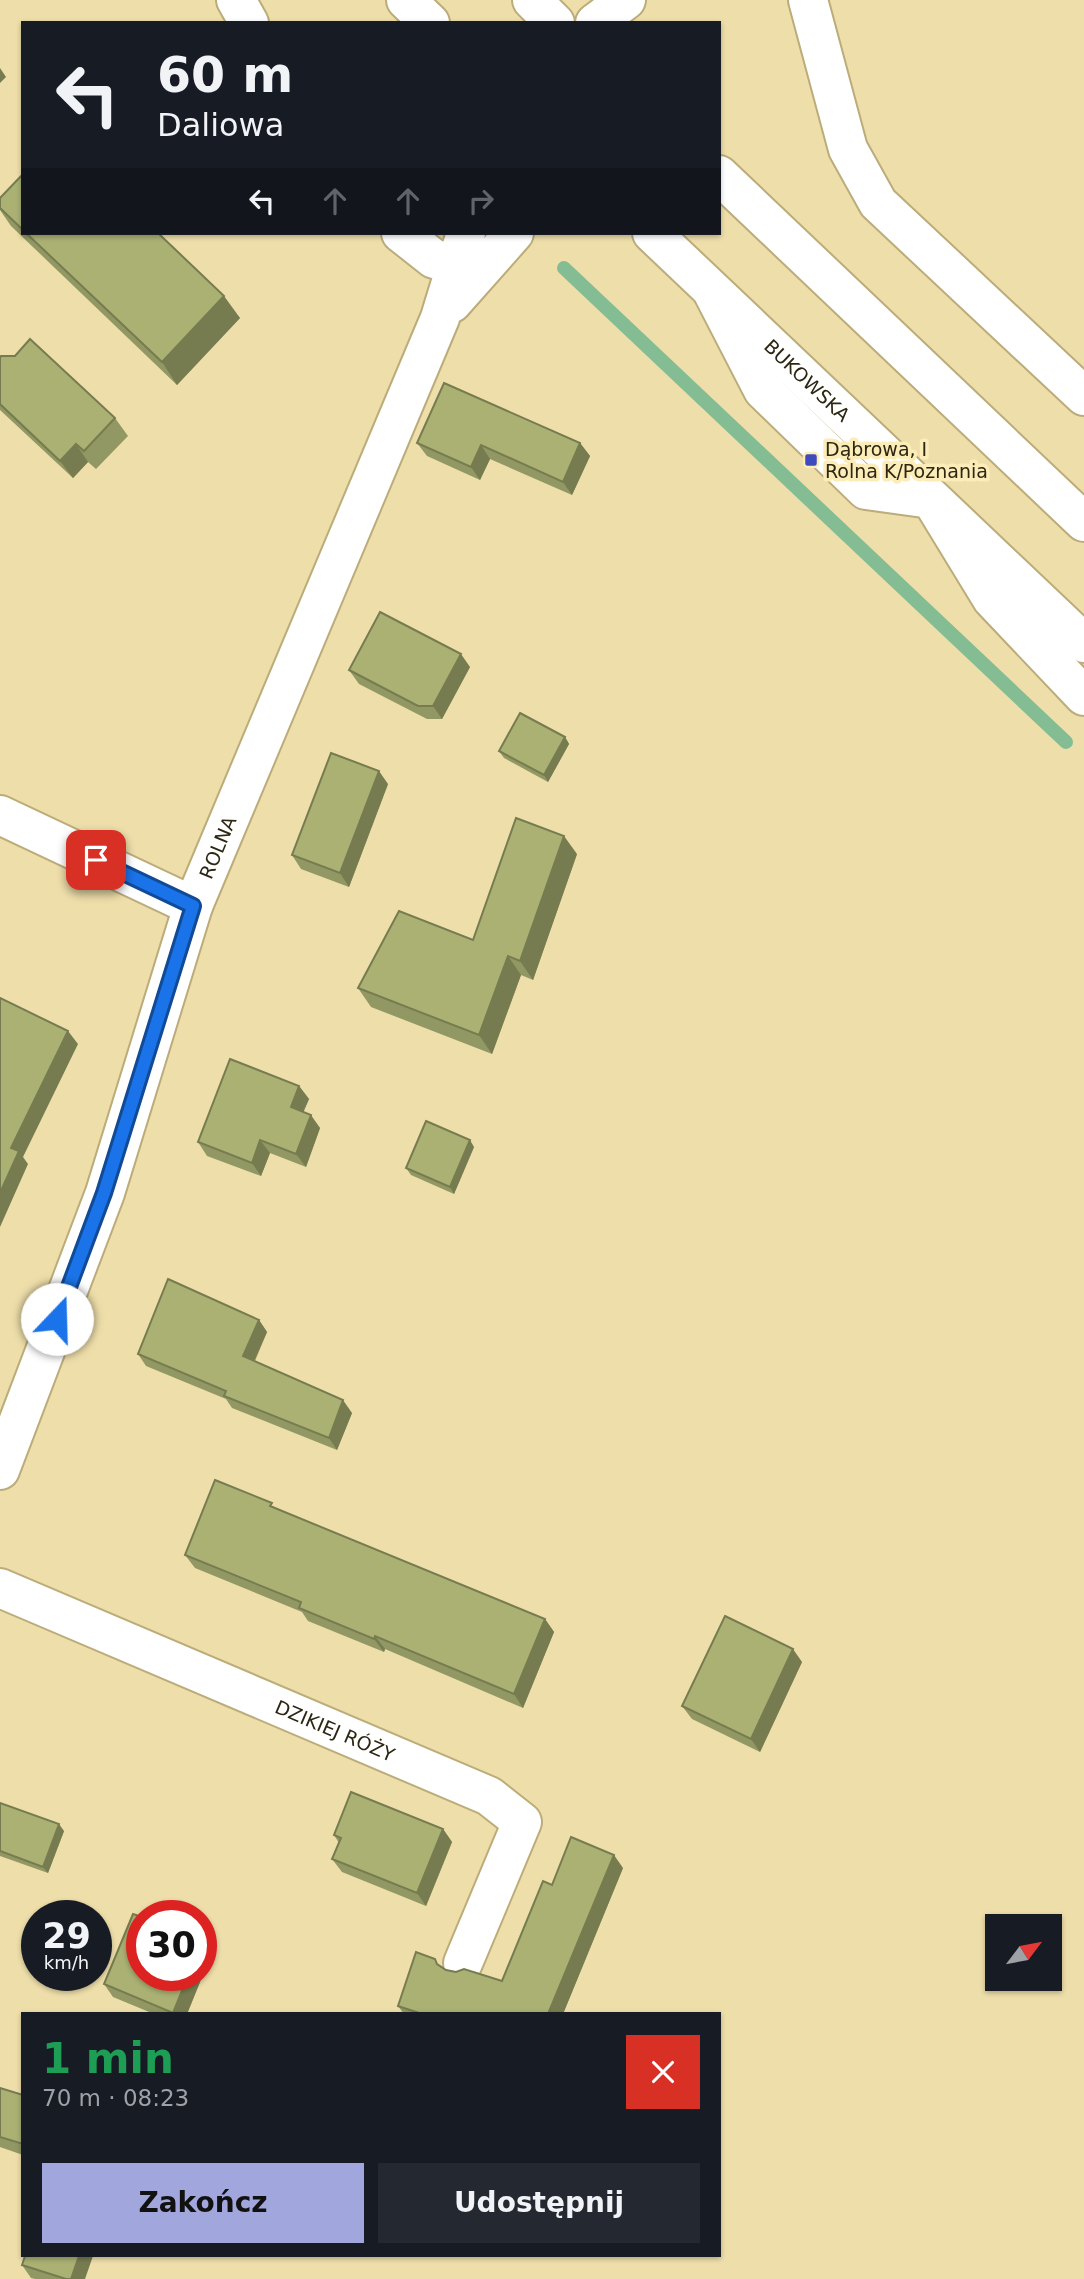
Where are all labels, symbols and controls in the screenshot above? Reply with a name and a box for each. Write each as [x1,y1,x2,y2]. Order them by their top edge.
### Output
text: 60 m [157,47,293,104]
icon: left [42,49,133,140]
text: Daliowa [157,106,284,144]
icon: left [243,182,281,220]
icon: ahead [316,182,354,220]
icon: ahead [389,182,427,220]
icon: right [462,182,500,220]
street label: BUKOWSKA [760,335,854,426]
place label: Dąbrowa, I Rolna K/Poznania [825,438,988,482]
marker: Dąbrowa, I Rolna K/Poznania [803,452,819,468]
street label: ROLNA [195,813,241,882]
pin [66,830,126,890]
icon: arrive [77,841,115,879]
position arrow [20,1282,94,1356]
street label: DZIKIEJ RÓŻY [272,1695,398,1766]
speed limit sign: 30 [126,1900,217,1991]
north arrow [985,1914,1062,1992]
map controls [985,1914,1062,1991]
text: 29 [42,1916,91,1956]
text: km/h [44,1952,89,1973]
text: 1 min [42,2034,174,2083]
button: close [626,2035,700,2109]
text: 70 m · 08:23 [42,2085,189,2111]
button: Zakończ [42,2163,364,2243]
button: Udostępnij [378,2163,700,2243]

